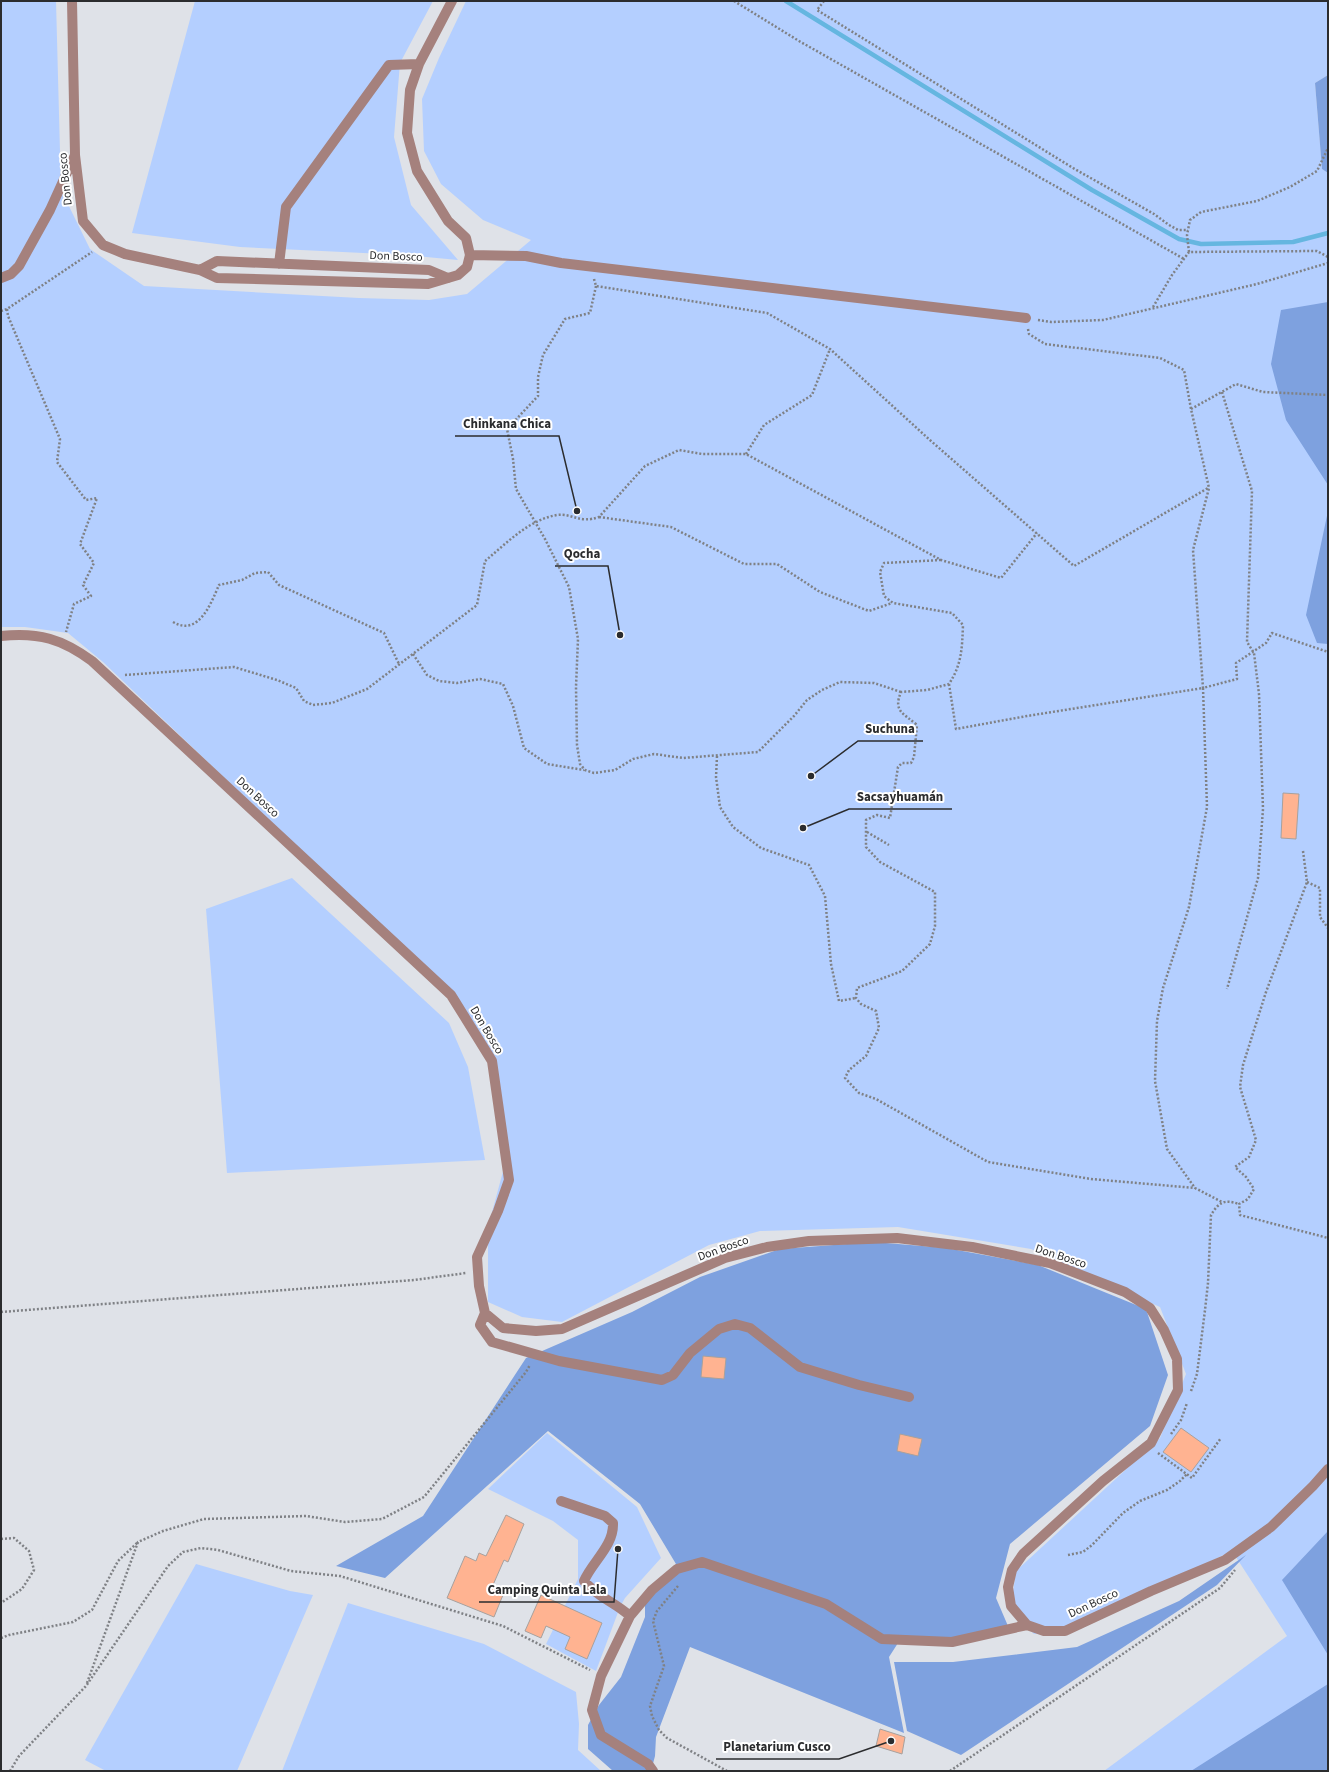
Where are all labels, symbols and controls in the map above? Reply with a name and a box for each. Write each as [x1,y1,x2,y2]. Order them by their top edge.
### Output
street label: Don Bosco [54,152,77,206]
street label: Don Bosco [369,247,423,266]
callout: Chinkana Chica [455,411,559,436]
text: Chinkana Chica [463,415,551,433]
callout: Qocha [555,541,608,566]
text: Qocha [564,545,600,563]
callout: Suchuna [858,716,923,741]
text: Suchuna [865,720,915,738]
street label: Don Bosco [232,773,283,822]
callout: Sacsayhuamán [849,784,952,809]
text: Sacsayhuamán [857,788,943,806]
street label: Don Bosco [466,1003,508,1057]
street label: Don Bosco [695,1231,751,1266]
street label: Don Bosco [1033,1240,1089,1273]
callout: Camping Quinta Lala [479,1577,614,1602]
text: Camping Quinta Lala [487,1581,607,1599]
street label: Don Bosco [1066,1585,1121,1622]
callout: Planetarium Cusco [716,1734,839,1759]
text: Planetarium Cusco [723,1738,831,1756]

